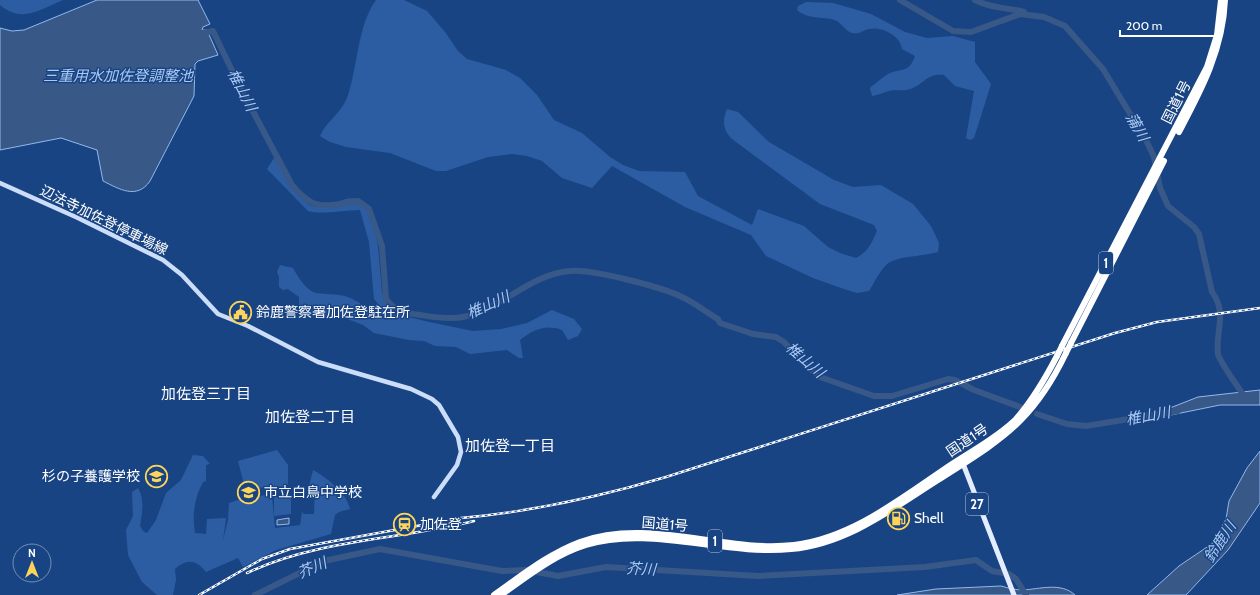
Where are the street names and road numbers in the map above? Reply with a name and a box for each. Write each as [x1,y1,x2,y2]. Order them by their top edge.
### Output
street label: 国道1号 [1157,77,1195,127]
street label: 辺法寺加佐登停車場線 [37,181,171,259]
road number: 1 [1099,252,1113,274]
street label: 国道1号 [943,420,991,460]
road number: 27 [966,493,988,515]
street label: 国道1号 [641,513,689,535]
road number: 1 [708,530,722,552]

